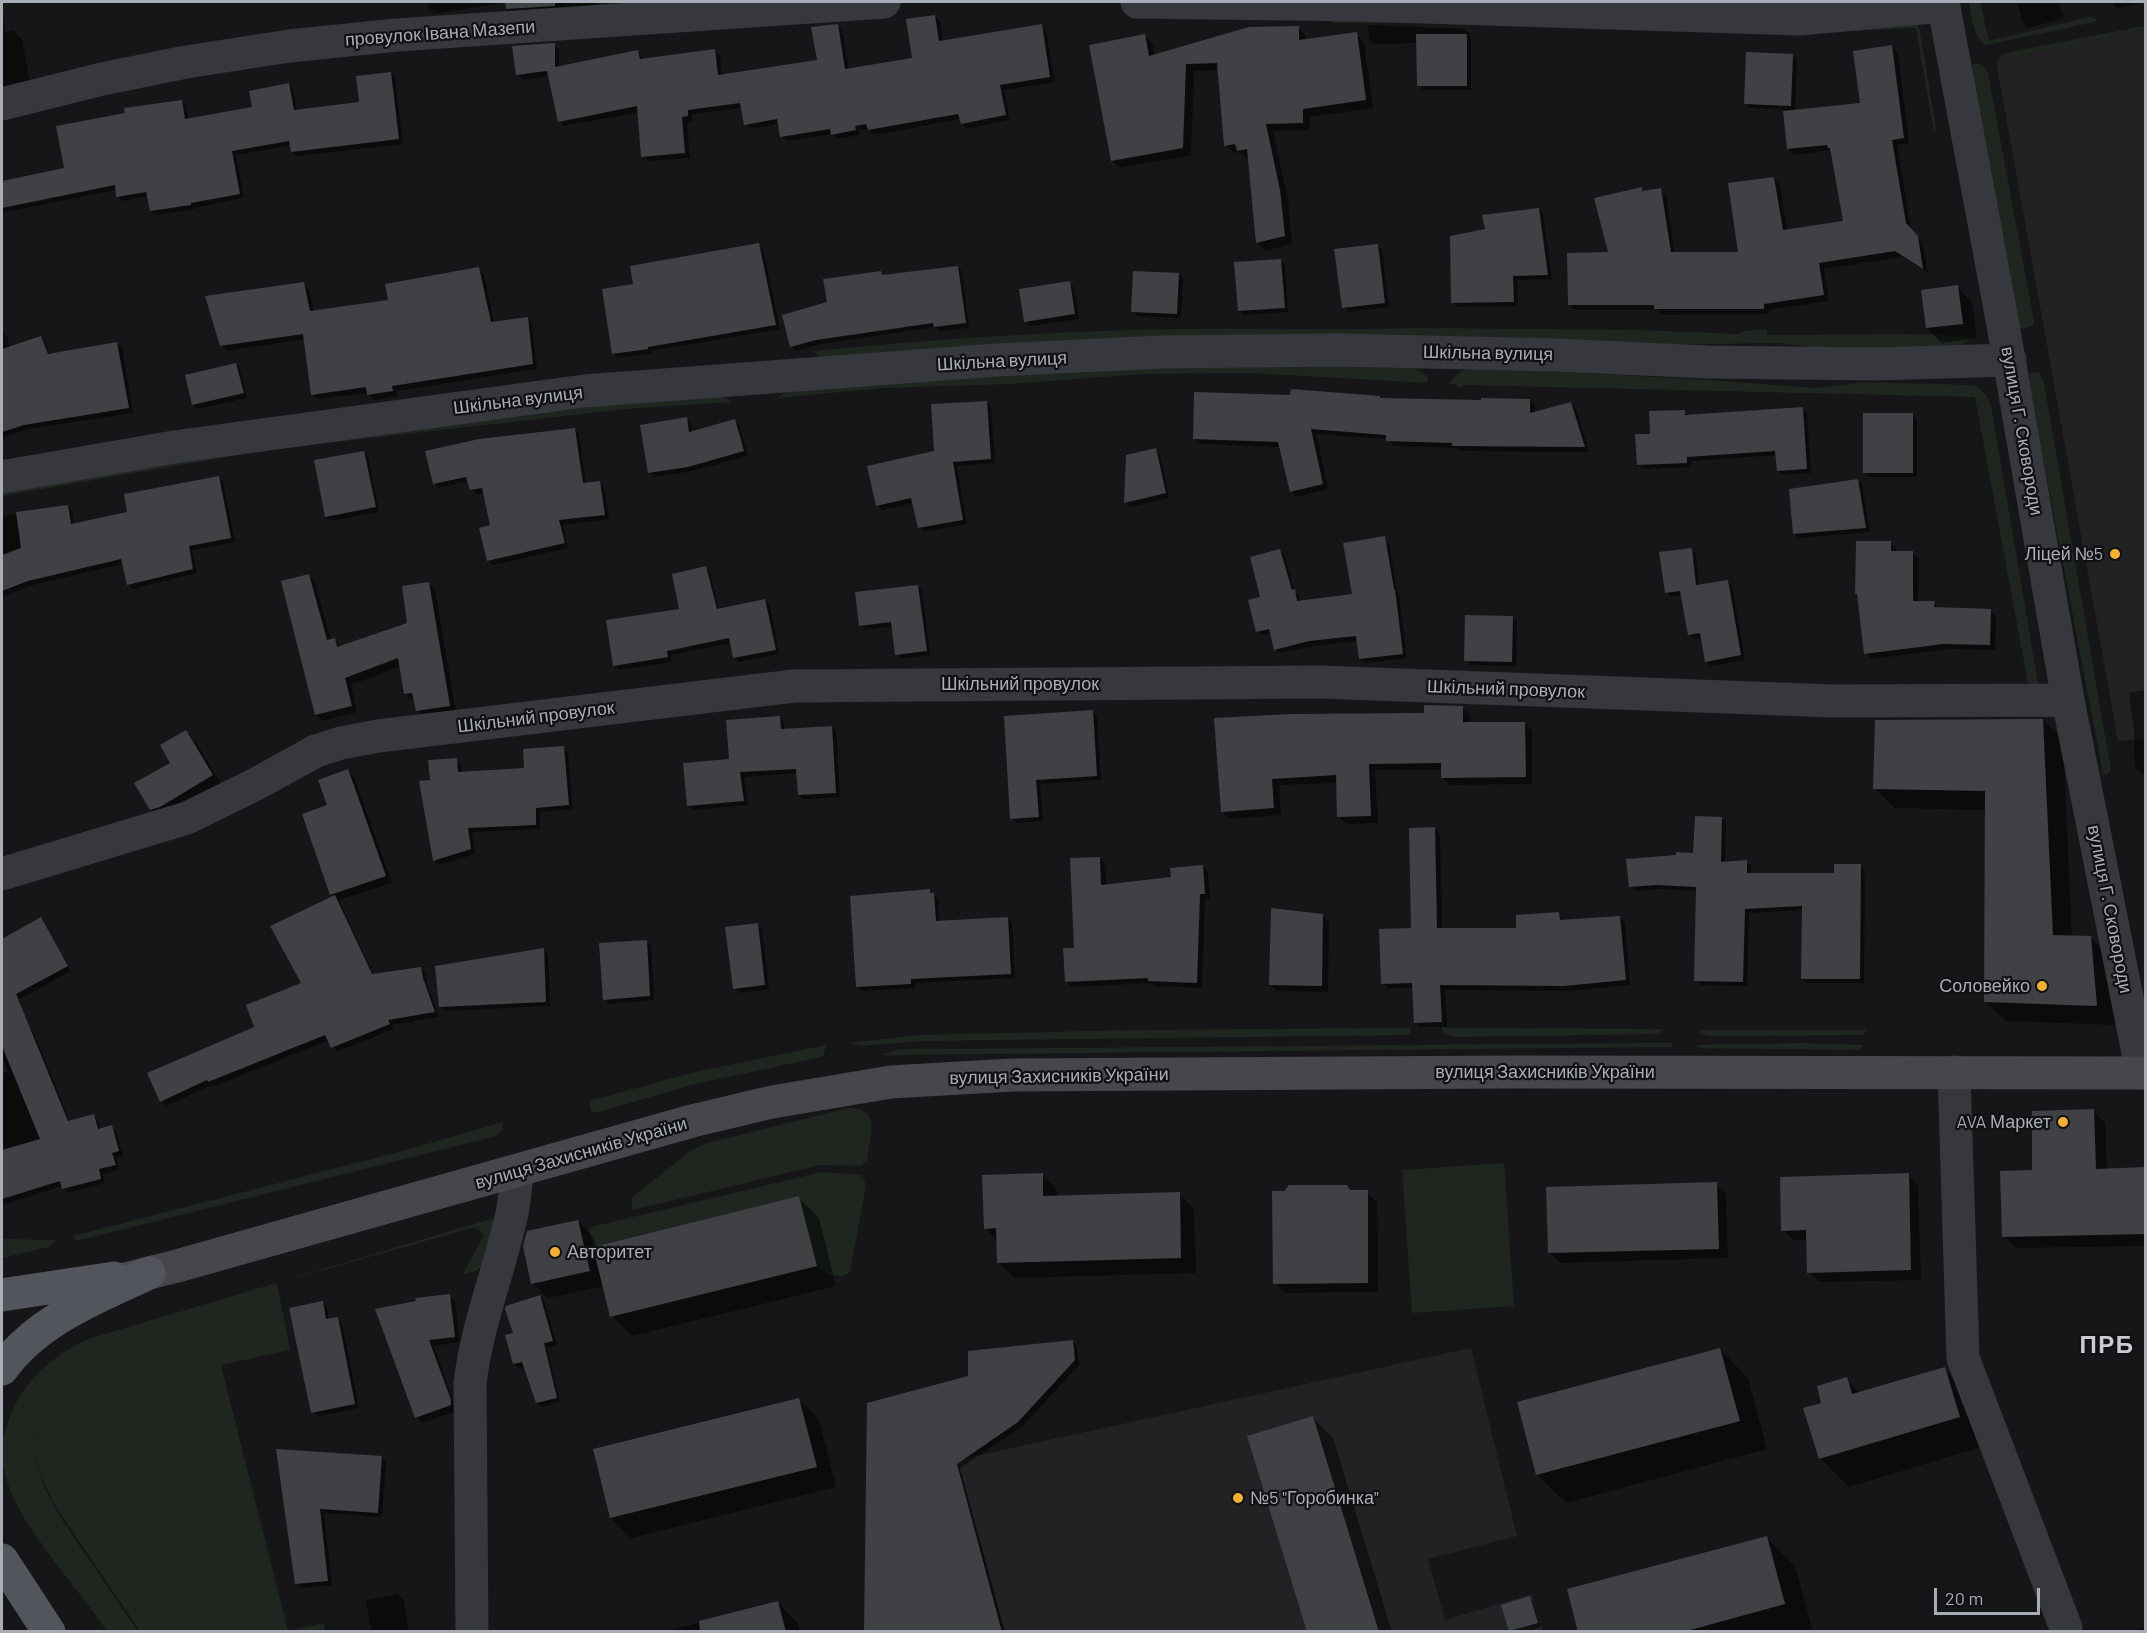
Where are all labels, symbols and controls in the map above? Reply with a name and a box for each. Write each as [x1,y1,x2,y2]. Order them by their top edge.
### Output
street label: провулок Івана Мазепи [344,16,536,50]
street label: Шкільна вулиця [1423,341,1553,365]
street label: вулиця Г. Сковороди [1997,345,2047,517]
street label: Шкільна вулиця [936,347,1068,375]
street label: Шкільна вулиця [452,381,584,419]
place label: Ліцей №5 [2025,543,2103,565]
marker: Ліцей №5 [2108,547,2122,561]
street label: Шкільний провулок [941,673,1099,695]
street label: Шкільний провулок [1427,675,1585,703]
street label: Шкільний провулок [456,697,616,737]
street label: вулиця Г. Сковороди [2083,823,2137,995]
place label: Соловейко [1939,975,2030,997]
marker: Соловейко [2035,979,2049,993]
street label: вулиця Захисників України [1435,1061,1655,1083]
street label: вулиця Захисників України [949,1063,1169,1089]
place label: AVA Маркет [1957,1111,2051,1133]
street label: вулиця Захисників України [473,1112,689,1194]
marker: AVA Маркет [2056,1115,2070,1129]
place label: Авторитет [567,1241,652,1263]
marker: Авторитет [548,1245,562,1259]
district label: ПРБ [2079,1331,2135,1359]
place label: №5 "Горобинка" [1250,1487,1379,1509]
marker: №5 "Горобинка" [1231,1491,1245,1505]
scale bar [1937,1576,2044,1614]
text: 20 m [1945,1587,1983,1609]

